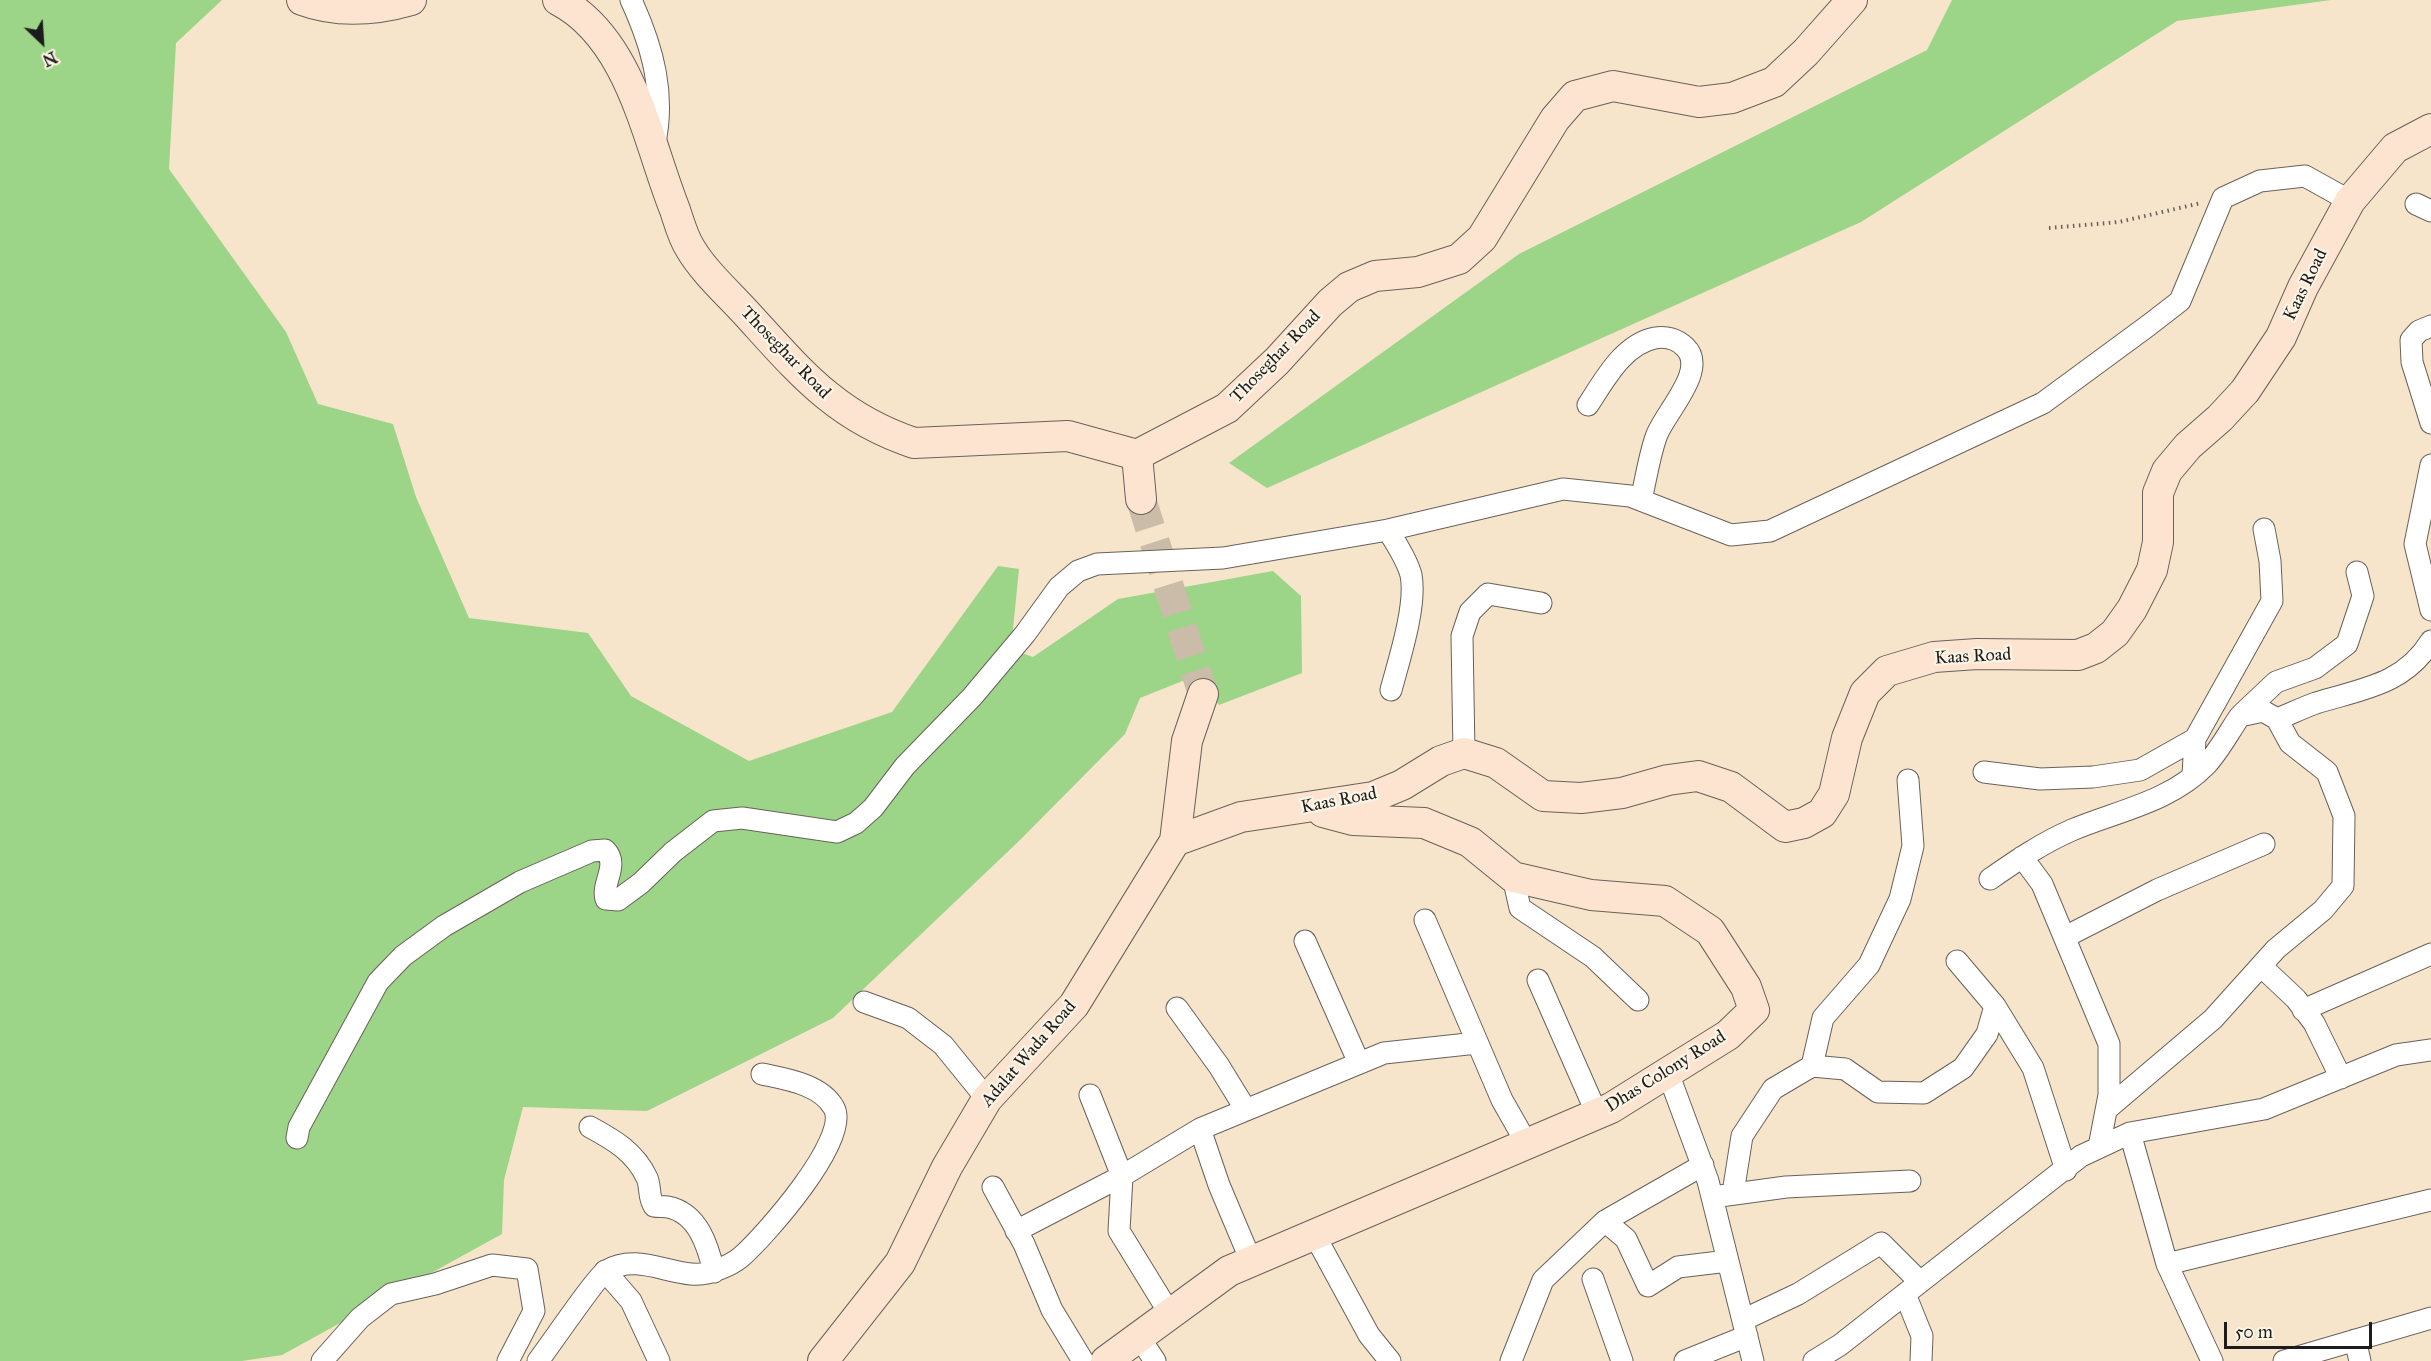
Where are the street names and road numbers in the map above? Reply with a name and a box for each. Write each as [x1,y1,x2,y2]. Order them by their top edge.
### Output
street label: Kaas Road [2279,246,2333,324]
street label: Thoseghar Road [735,302,835,404]
street label: Thoseghar Road [1226,306,1326,408]
street label: Kaas Road [1934,644,2012,670]
street label: Kaas Road [1299,783,1379,819]
street label: Adalat Wada Road [977,996,1081,1112]
street label: Dhas Colony Road [1602,1026,1730,1118]

